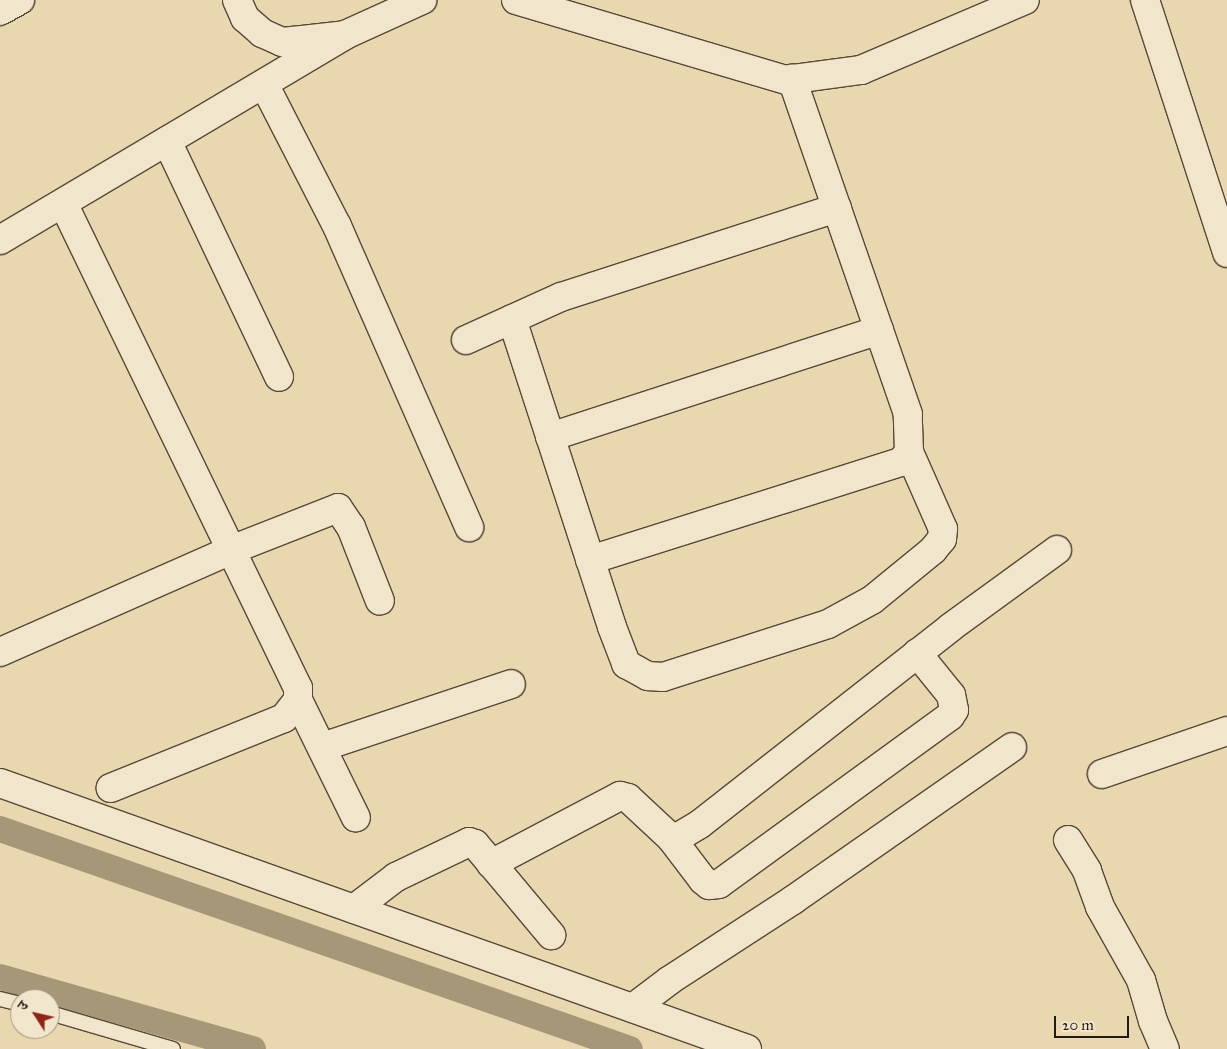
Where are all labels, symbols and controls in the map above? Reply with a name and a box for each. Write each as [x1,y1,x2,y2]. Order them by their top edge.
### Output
north arrow [10,989,60,1039]
text: उ [14,998,32,1013]
scale bar [1057,1006,1132,1038]
text: 20 m [1062,1016,1094,1034]

